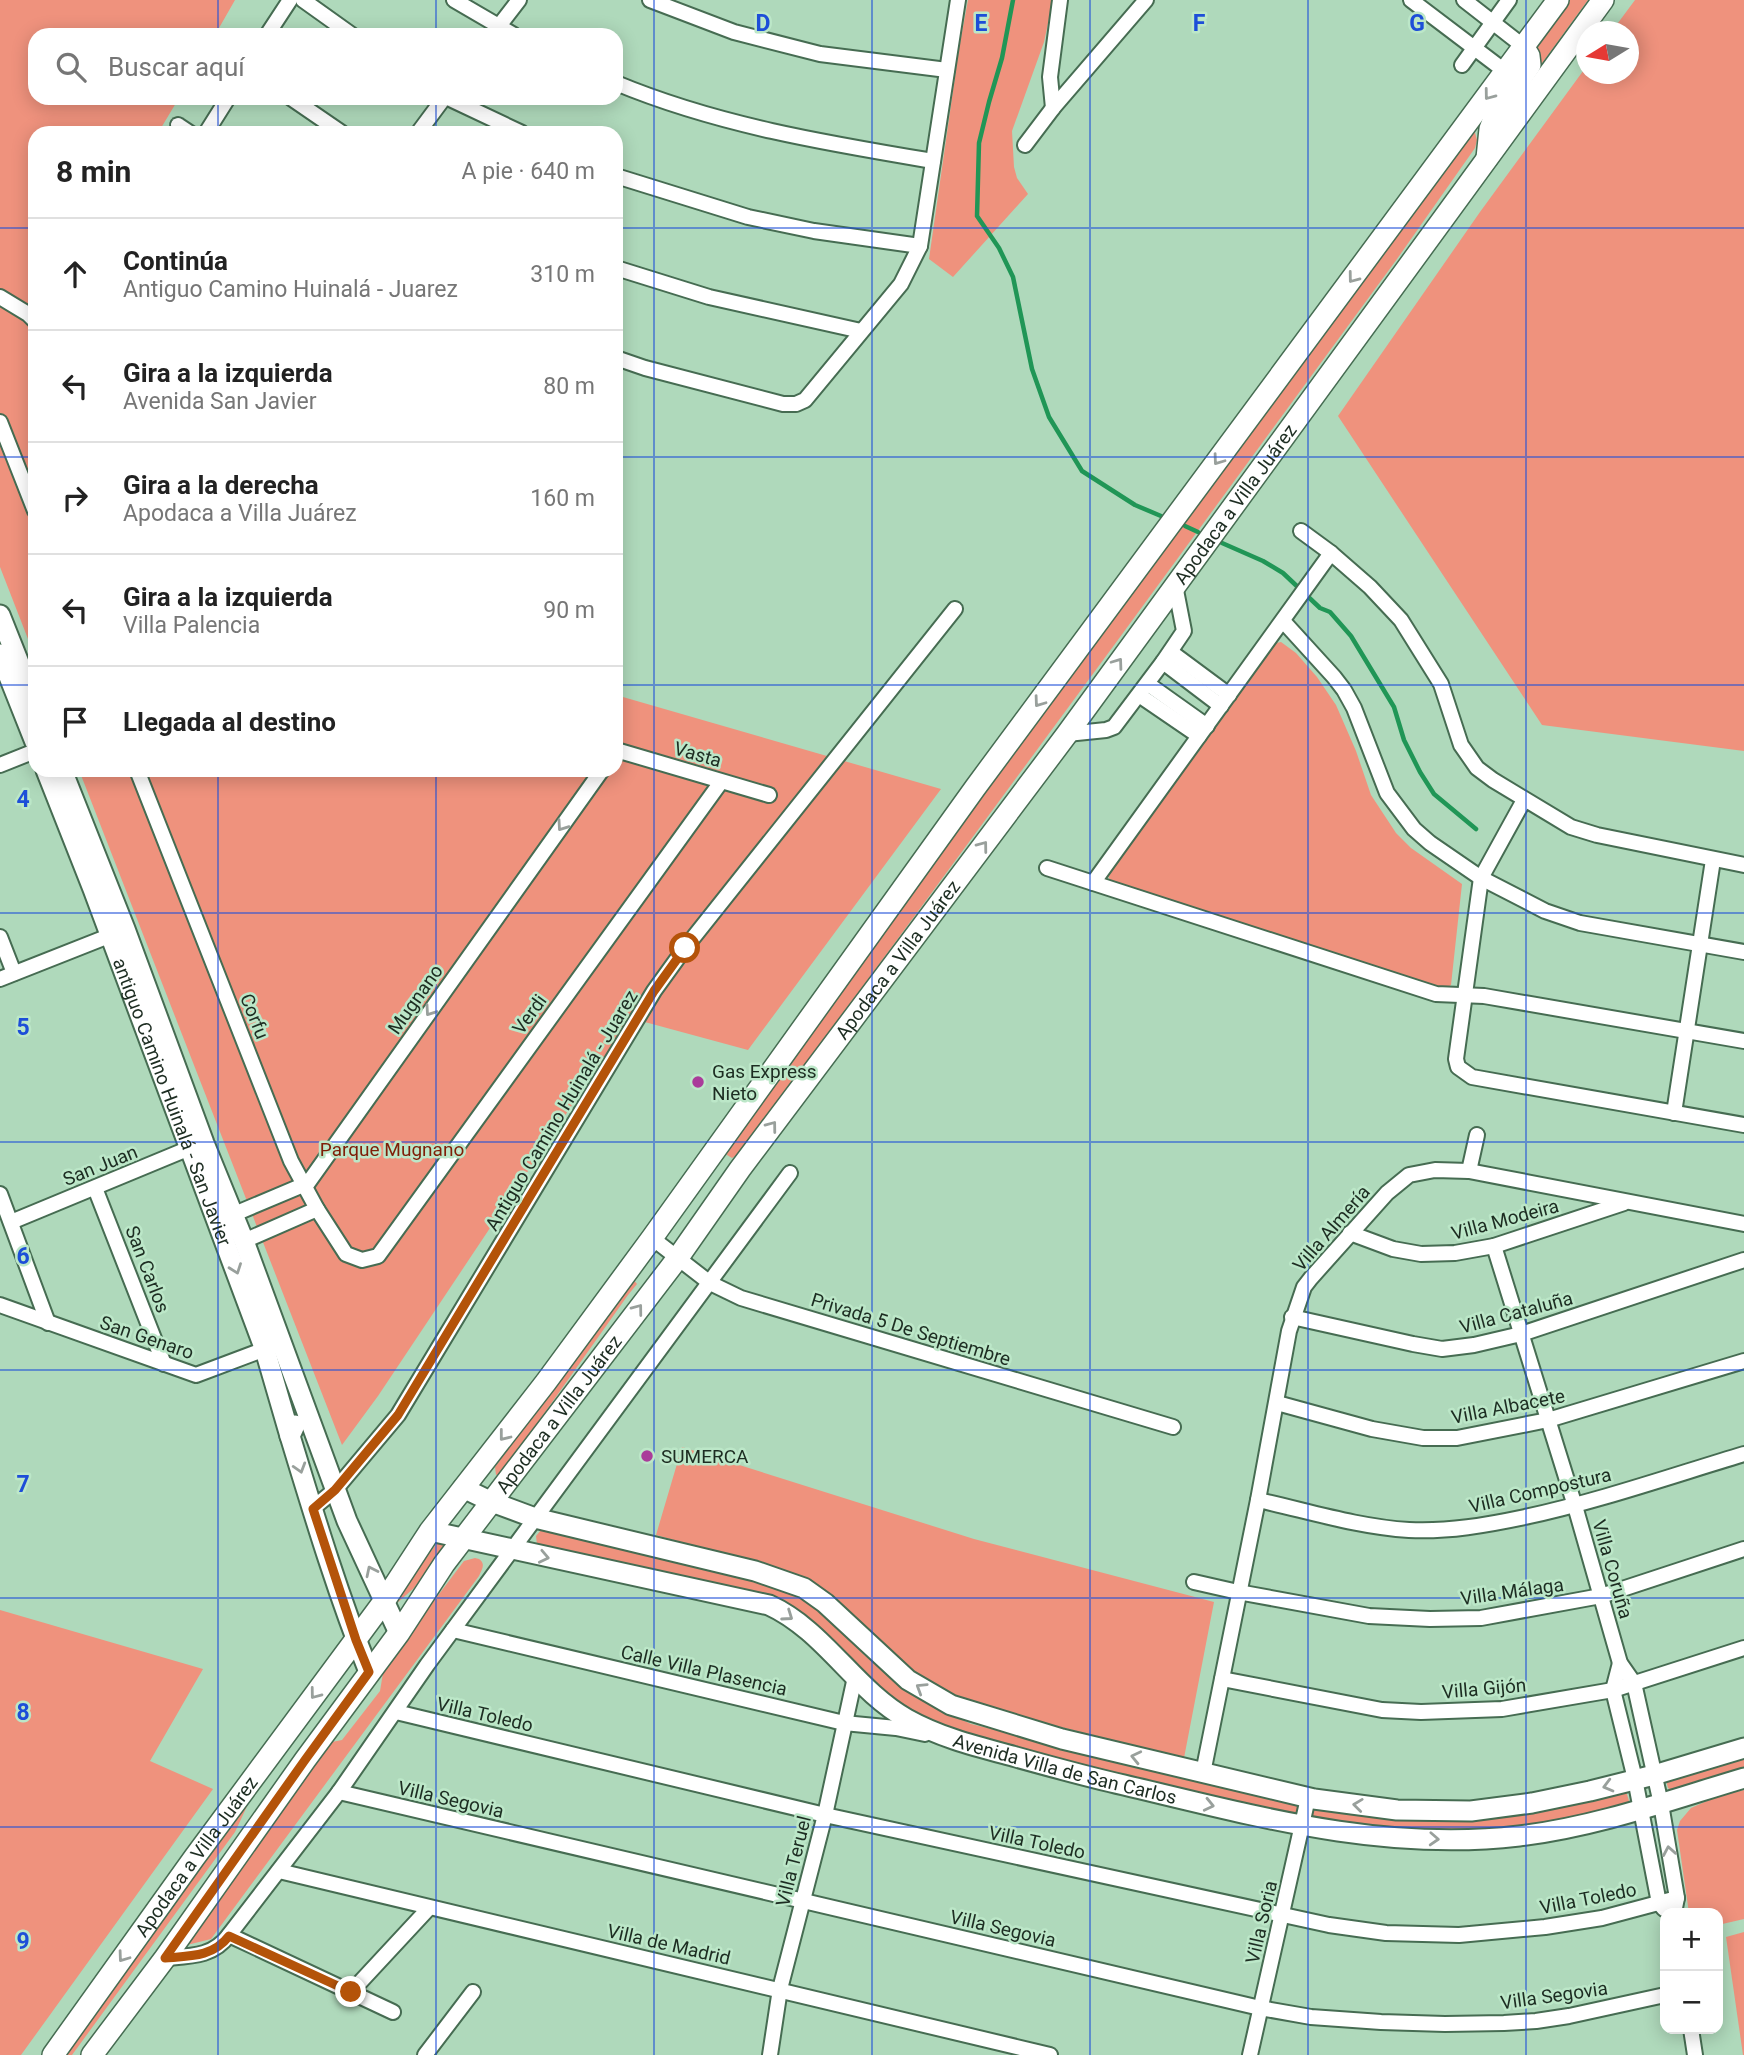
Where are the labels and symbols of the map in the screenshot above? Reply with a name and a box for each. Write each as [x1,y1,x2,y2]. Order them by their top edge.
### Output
text: D [756,10,770,37]
text: E [975,10,988,37]
text: F [1193,10,1206,37]
text: G [1409,10,1425,37]
north arrow [1576,21,1639,84]
one-way arrow [1484,87,1497,100]
one-way arrow [1349,270,1361,282]
street label: Apodaca a Villa Juárez [1169,419,1302,589]
one-way arrow [1214,453,1226,465]
one-way arrow [1110,658,1123,671]
one-way arrow [1035,695,1047,707]
street label: Vasta [671,737,724,772]
text: 4 [16,786,30,813]
one-way arrow [558,818,570,831]
one-way arrow [974,841,987,854]
street label: Apodaca a Villa Juárez [831,876,965,1044]
route start [669,932,700,963]
street label: antiguo Camino Huinalá - San Javier [108,955,236,1250]
street label: Mugnano [383,960,448,1039]
street label: Antiguo Camino Huinalá - Juarez [480,986,643,1235]
street label: Corfu [235,990,274,1042]
street label: Verdi [507,990,551,1039]
one-way arrow [426,1003,439,1016]
text: 5 [16,1014,30,1041]
place label: Gas Express Nieto [712,1060,817,1105]
marker: Gas Express Nieto [690,1074,706,1090]
one-way arrow [764,1121,777,1134]
park label: Parque Mugnano [320,1138,464,1161]
street label: San Juan [59,1140,141,1191]
street label: Villa Almería [1288,1181,1375,1276]
street label: Villa Modeira [1449,1194,1561,1245]
street label: San Carlos [120,1222,175,1316]
text: 6 [16,1243,30,1270]
one-way arrow [227,1262,241,1274]
street label: Villa Cataluña [1457,1286,1575,1339]
street label: Privada 5 De Septiembre [808,1288,1013,1371]
one-way arrow [630,1305,643,1317]
street label: San Genaro [97,1311,197,1364]
street label: Apodaca a Villa Juárez [491,1331,627,1498]
street label: Villa Albacete [1449,1384,1567,1429]
one-way arrow [499,1429,512,1441]
place label: SUMERCA [661,1445,749,1468]
marker: SUMERCA [639,1448,655,1464]
one-way arrow [291,1462,306,1474]
street label: Villa Compostura [1467,1463,1613,1518]
text: 7 [16,1471,30,1498]
street label: Villa Coruña [1587,1517,1638,1621]
one-way arrow [538,1548,550,1563]
one-way arrow [365,1566,379,1578]
street label: Villa Málaga [1459,1573,1565,1610]
one-way arrow [780,1608,793,1620]
street label: Calle Villa Plasencia [619,1640,789,1701]
street label: Villa Gijón [1441,1673,1527,1704]
one-way arrow [915,1683,928,1696]
one-way arrow [311,1687,324,1699]
street label: Villa Toledo [434,1692,535,1737]
text: 8 [16,1699,30,1726]
street label: Avenida Villa de San Carlos [950,1729,1179,1809]
one-way arrow [1130,1751,1142,1765]
street label: Apodaca a Villa Juárez [130,1772,263,1941]
street label: Villa Segovia [396,1776,506,1823]
one-way arrow [1602,1778,1614,1793]
one-way arrow [1203,1797,1215,1811]
one-way arrow [1352,1797,1364,1812]
street label: Villa Teruel [771,1813,816,1909]
street label: Villa Toledo [987,1821,1087,1864]
one-way arrow [1428,1832,1439,1847]
one-way arrow [1662,1845,1677,1857]
street label: Villa Soria [1241,1878,1282,1966]
street label: Villa Toledo [1538,1878,1638,1919]
street label: Villa Segovia [948,1905,1058,1952]
street label: Villa de Madrid [605,1919,733,1970]
text: 9 [16,1928,30,1955]
one-way arrow [119,1949,131,1962]
route end [335,1976,366,2007]
street label: Villa Segovia [1499,1977,1609,2014]

